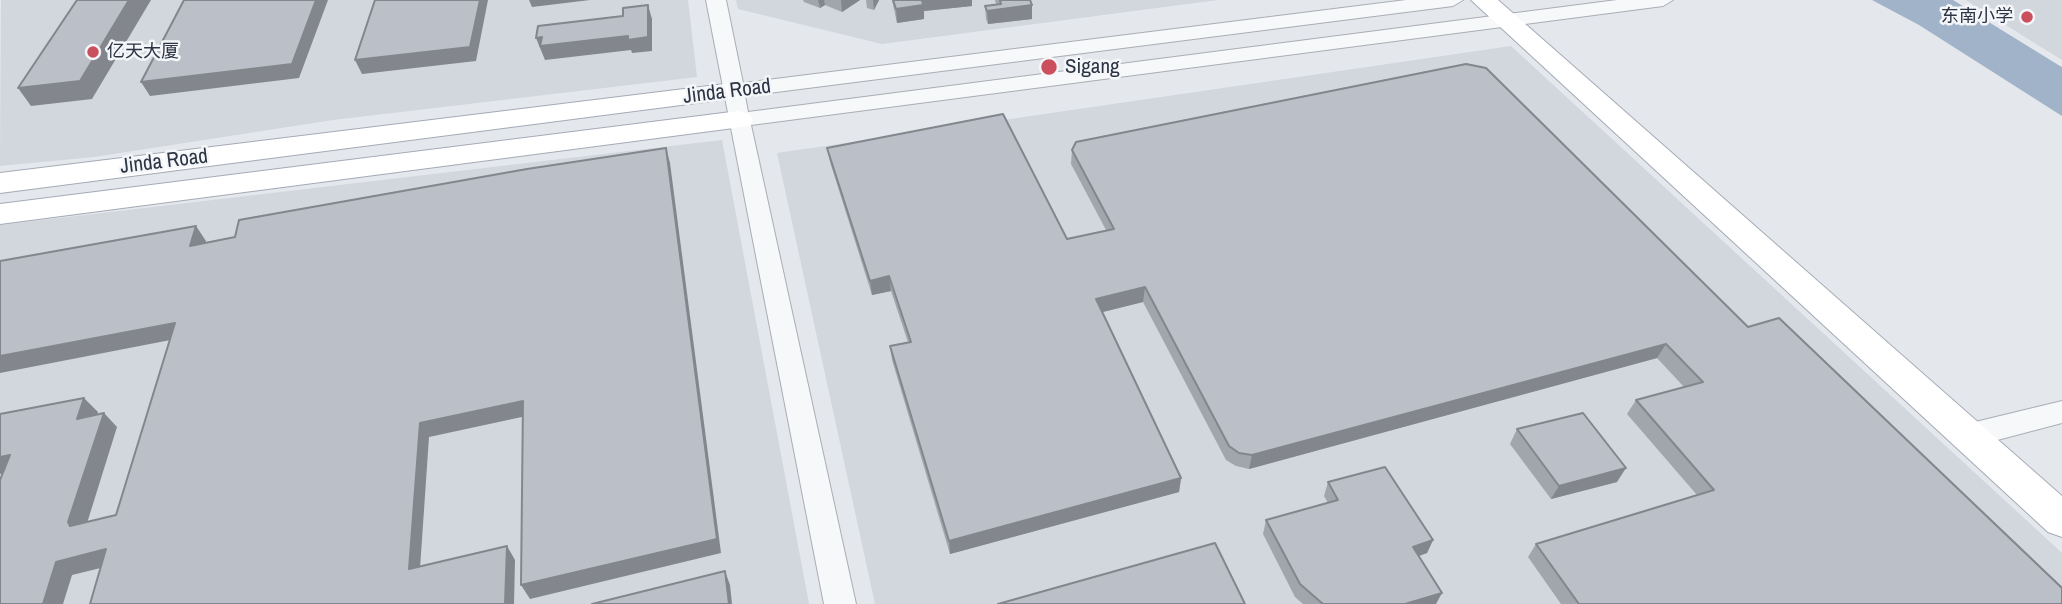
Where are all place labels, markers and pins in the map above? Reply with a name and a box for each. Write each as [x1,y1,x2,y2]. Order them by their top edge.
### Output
place label: 东南小学 [1941,6,2013,28]
marker: 东南小学 [2019,9,2035,25]
place label: 亿天大厦 [107,41,179,63]
marker: 亿天大厦 [85,44,101,60]
place label: Sigang [1065,54,1120,80]
marker: Sigang [1039,57,1059,77]

